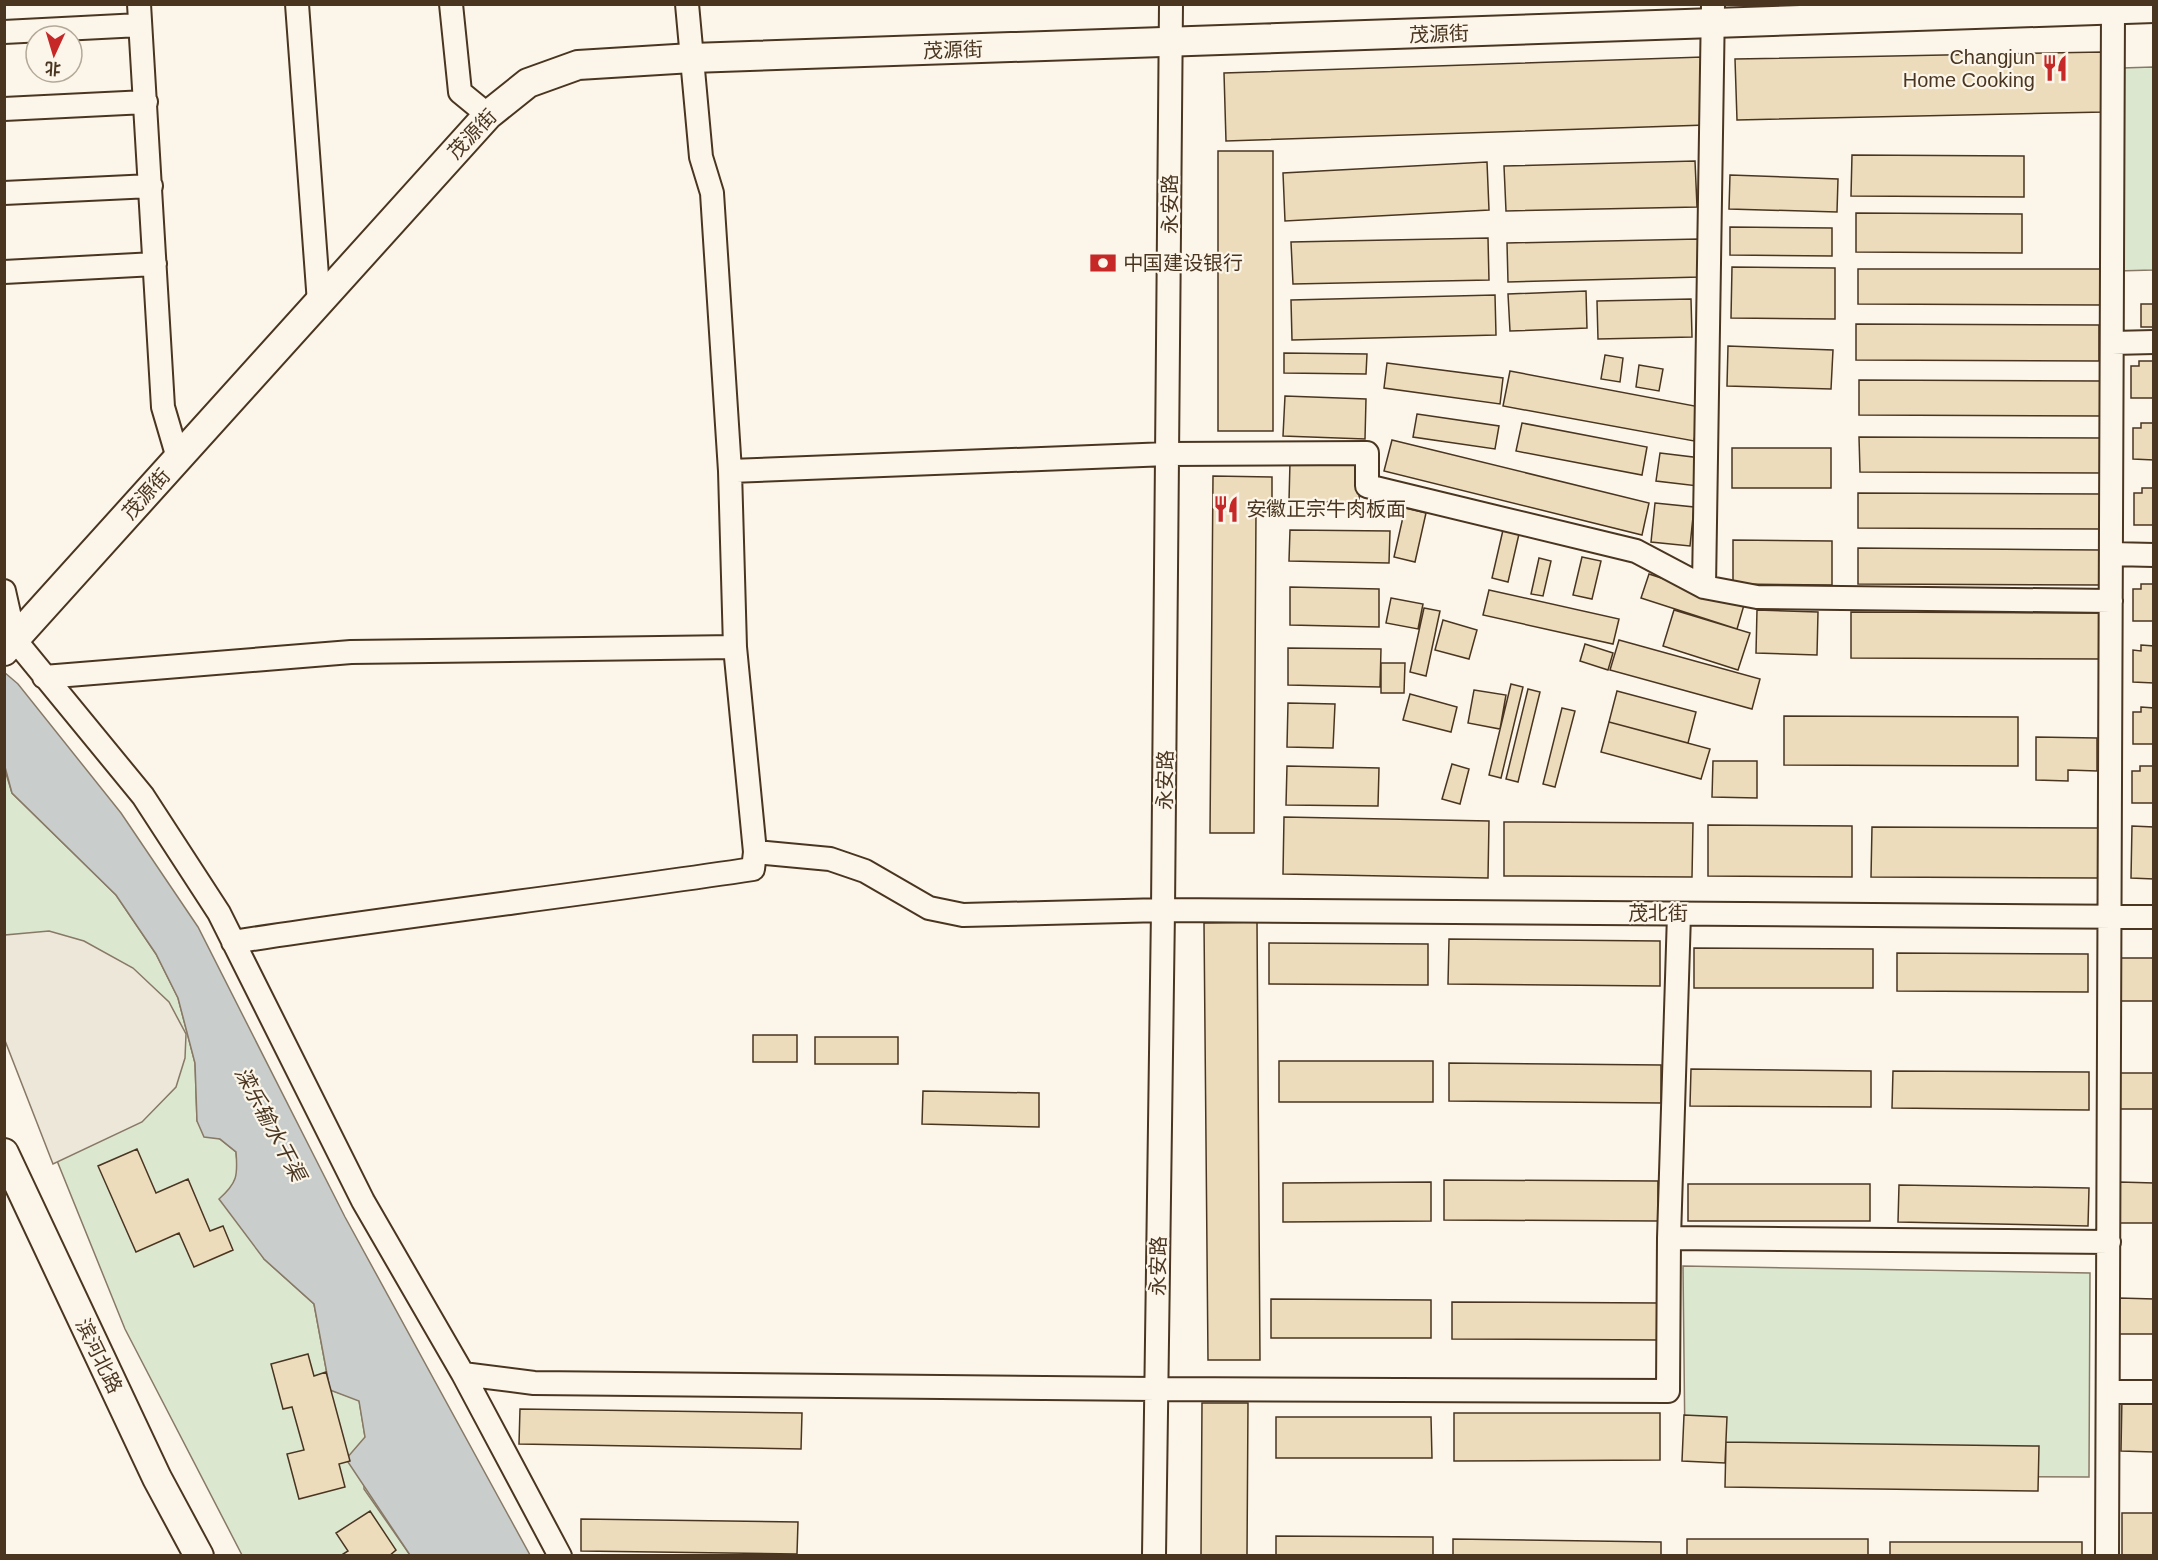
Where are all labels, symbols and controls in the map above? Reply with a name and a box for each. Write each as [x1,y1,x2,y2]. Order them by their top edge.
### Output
street label: 茂源街 [1409,22,1469,46]
north arrow [24,24,84,84]
street label: 茂源街 [923,38,983,62]
place label: Changjun Home Cooking [1903,46,2035,91]
restaurant icon: Changjun Home Cooking [2040,53,2070,83]
text: 北 [44,59,62,78]
street label: 茂源街 [443,105,501,163]
street label: 永安路 [1159,174,1181,234]
bank icon: 中国建设银行 [1088,248,1118,278]
place label: 中国建设银行 [1123,252,1243,274]
street label: 茂源街 [118,464,174,524]
restaurant icon: 安徽正宗牛肉板面 [1211,494,1241,524]
place label: 安徽正宗牛肉板面 [1246,498,1406,520]
street label: 永安路 [1153,750,1177,810]
street label: 茂北街 [1628,902,1688,924]
water label: 滦乐输水干渠 [231,1063,312,1187]
street label: 永安路 [1146,1236,1170,1296]
street label: 滨河北路 [72,1315,126,1397]

